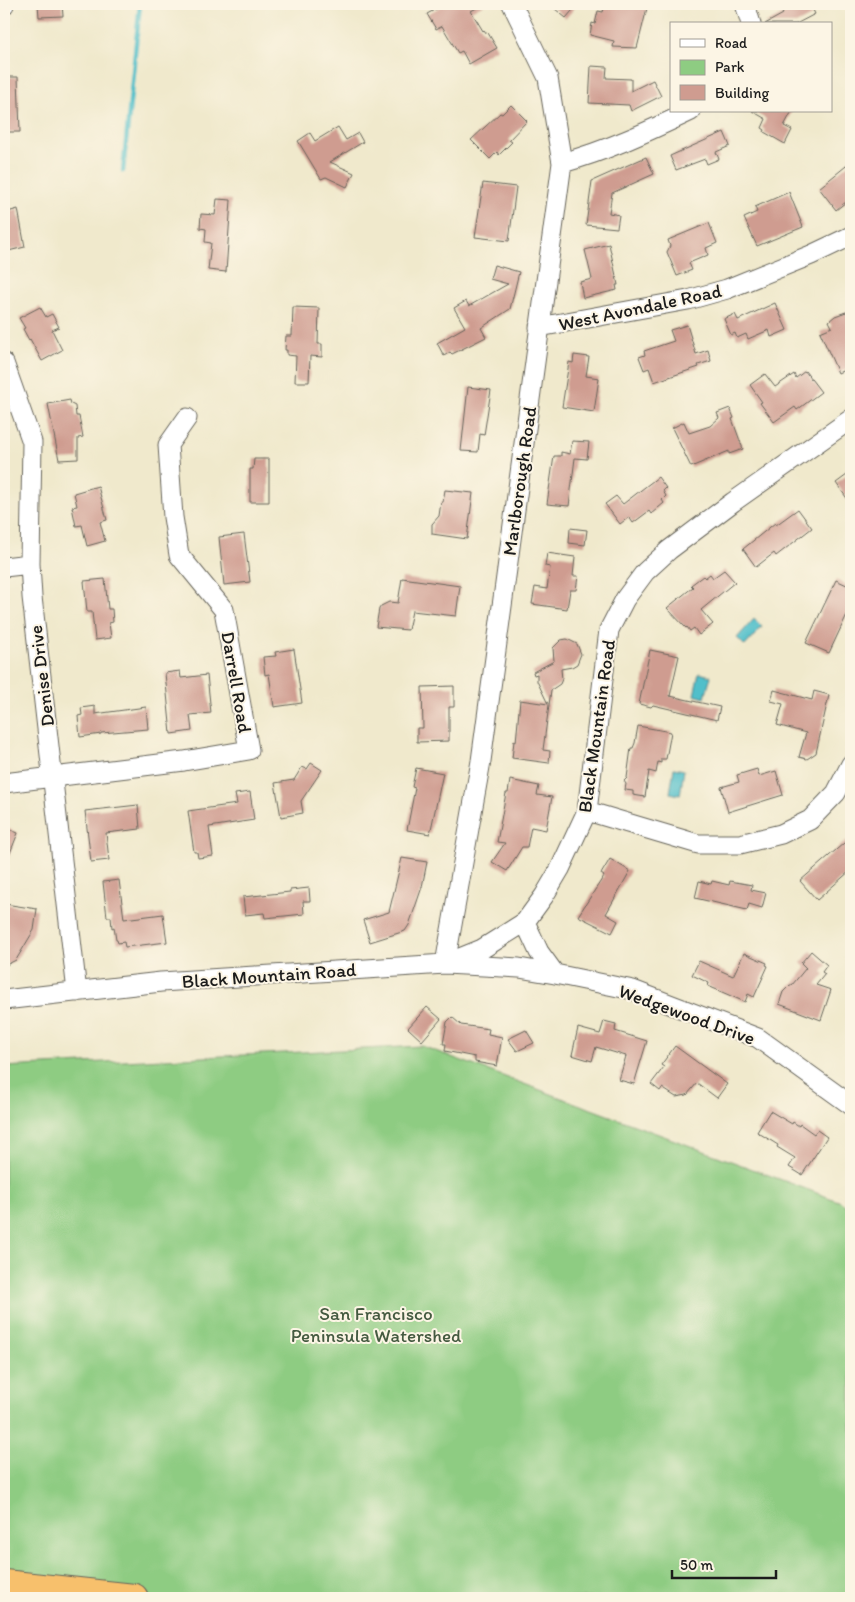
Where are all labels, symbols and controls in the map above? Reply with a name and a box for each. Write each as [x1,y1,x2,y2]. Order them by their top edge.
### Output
legend [670,22,832,112]
text: Road [715,34,748,52]
text: Park [715,58,745,76]
text: Building [715,84,769,102]
street label: West Avondale Road [556,279,724,336]
street label: Marlborough Road [498,404,541,557]
street label: Denise Drive [24,624,59,728]
street label: Darrell Road [216,630,257,735]
street label: Black Mountain Road [573,637,620,814]
street label: Black Mountain Road [181,958,358,993]
street label: Wedgewood Drive [615,979,758,1050]
park label: San Francisco Peninsula Watershed [291,1302,462,1347]
scale bar [672,1547,776,1579]
text: 50 m [680,1556,713,1574]

